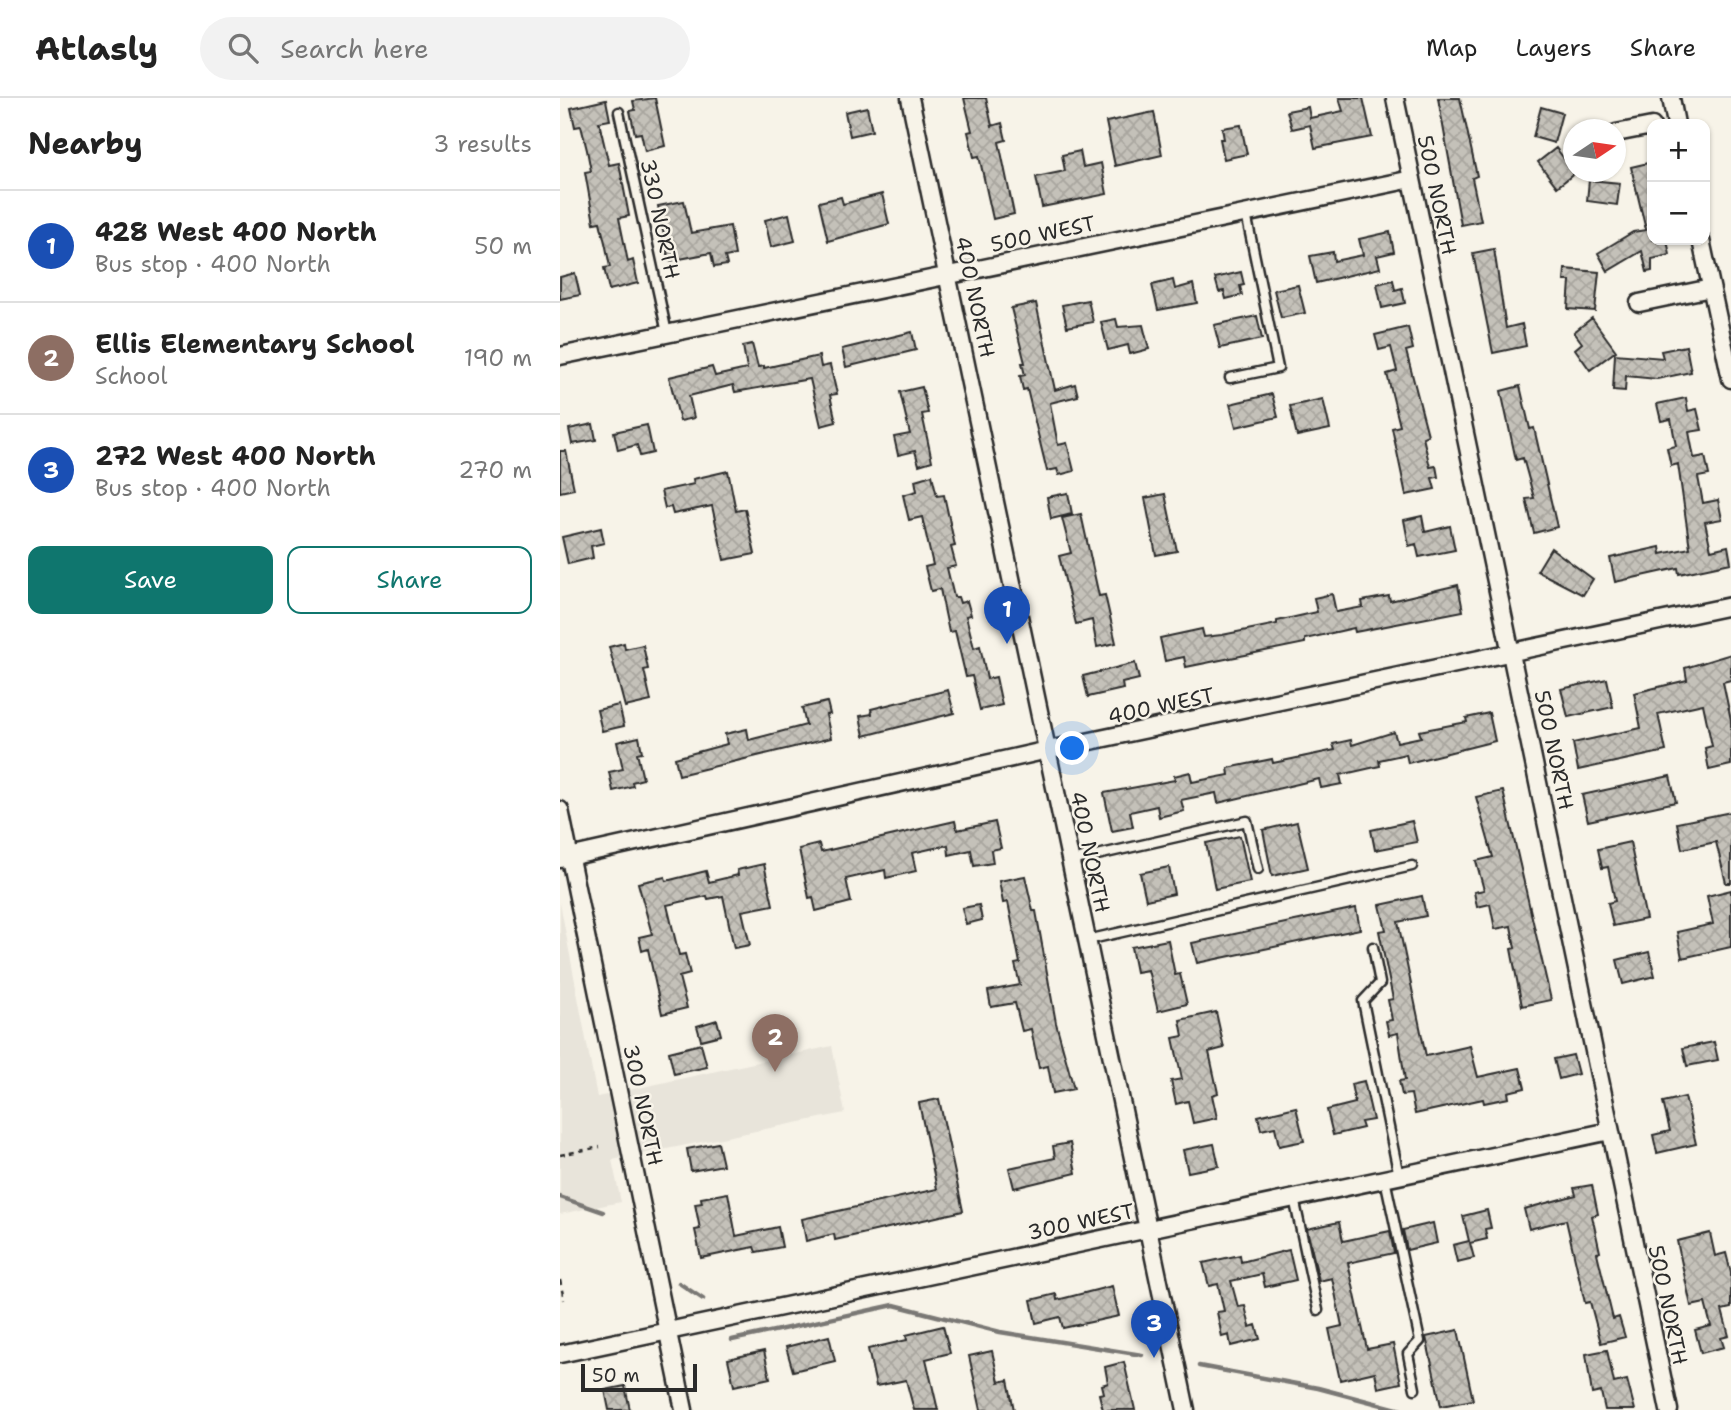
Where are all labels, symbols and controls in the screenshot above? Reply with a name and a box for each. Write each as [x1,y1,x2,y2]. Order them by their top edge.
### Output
search box [200,17,690,80]
text: Atlasly [35,26,158,71]
icon: search [224,29,262,67]
text: Search here [280,31,429,66]
text: Map [1426,32,1477,64]
text: Layers [1515,32,1592,64]
text: Share [1630,32,1696,64]
north arrow [1563,119,1626,182]
map controls [1647,119,1710,245]
button: + [1647,119,1710,182]
text: Nearby [28,123,143,164]
text: 3 results [433,129,532,159]
street label: 500 NORTH [1411,133,1463,257]
street label: 330 NORTH [634,156,686,282]
button: − [1647,182,1710,245]
street label: 500 WEST [988,209,1098,259]
text: 428 West 400 North [95,214,377,249]
text: 1 [46,231,56,261]
text: 50 m [474,231,532,261]
street label: 400 NORTH [948,234,1002,360]
text: Bus stop · 400 North [95,249,331,279]
text: Ellis Elementary School [95,326,414,361]
text: 2 [43,343,59,373]
text: 190 m [464,343,532,373]
text: School [95,361,167,391]
text: 272 West 400 North [95,438,376,473]
text: 3 [43,455,59,485]
text: 270 m [458,455,532,485]
text: Bus stop · 400 North [95,473,331,503]
button: Save [28,546,273,614]
button: Share [287,546,532,614]
pin: 1 [984,586,1030,644]
street label: 400 WEST [1105,681,1217,731]
street label: 500 NORTH [1528,688,1580,812]
your location [1055,731,1089,765]
street label: 400 NORTH [1063,789,1117,915]
pin: 2 [752,1014,798,1072]
street label: 300 NORTH [616,1042,670,1168]
street label: 300 WEST [1025,1197,1137,1247]
street label: 500 NORTH [1642,1243,1694,1367]
pin: 3 [1131,1300,1177,1358]
scale bar [581,1361,696,1393]
text: 50 m [592,1363,640,1388]

